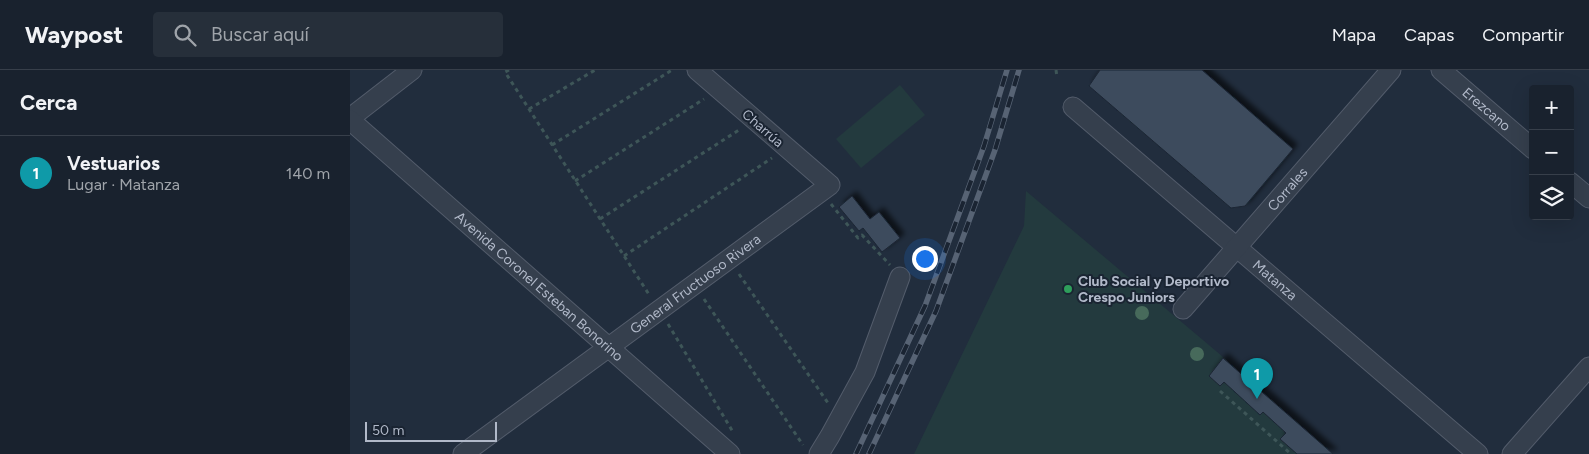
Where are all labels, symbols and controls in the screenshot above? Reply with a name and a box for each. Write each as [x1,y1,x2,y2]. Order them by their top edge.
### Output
search box [153,12,503,57]
text: Waypost [25,20,123,49]
icon: search [171,21,199,49]
text: Buscar aquí [211,23,309,46]
text: Mapa [1332,24,1376,46]
text: Capas [1404,24,1454,46]
text: Compartir [1482,24,1564,46]
street label: Erezcano [1459,84,1514,135]
map controls [1529,85,1574,220]
button: + [1529,85,1574,130]
text: Cerca [20,90,77,115]
street label: Charrúa [738,106,787,151]
button: − [1529,130,1574,175]
text: Vestuarios [67,152,160,175]
text: 1 [33,164,39,183]
text: 140 m [286,164,330,183]
street label: Corrales [1264,164,1311,215]
text: Lugar · Matanza [67,175,180,194]
button: layers [1529,175,1574,220]
street label: Avenida Coronel Esteban Bonorino [451,208,626,365]
street label: General Fructuoso Rivera [627,231,764,338]
your location [912,246,938,272]
street label: Matanza [1249,257,1300,304]
place label: Club Social y Deportivo Crespo Juniors [1078,273,1229,306]
marker: Club Social y Deportivo Crespo Juniors [1062,283,1074,295]
pin: 1 [1241,358,1273,399]
scale bar [365,419,498,442]
text: 50 m [372,422,404,439]

